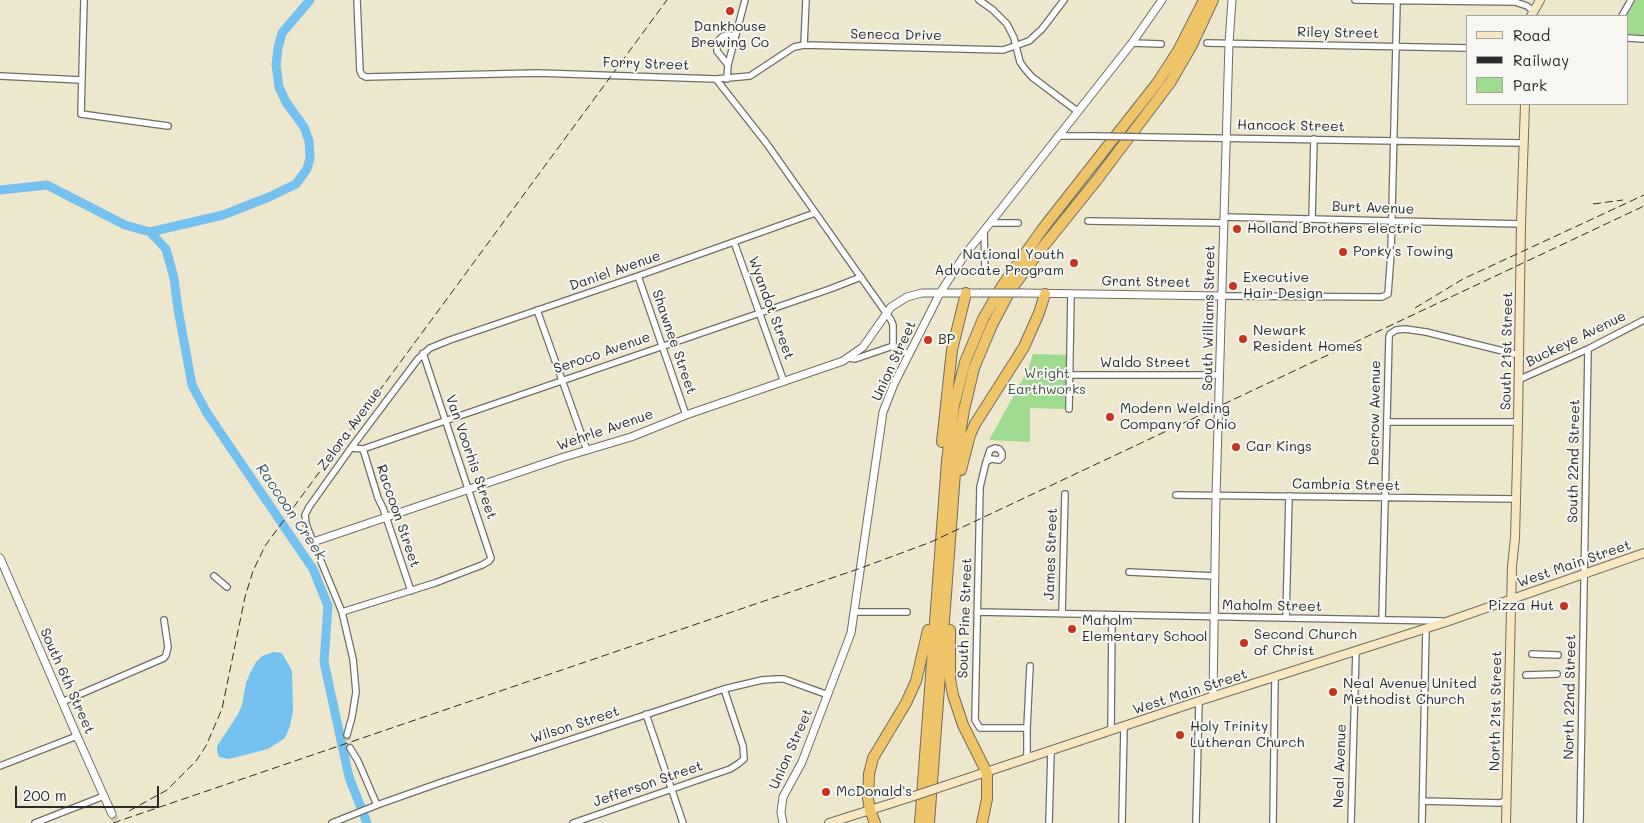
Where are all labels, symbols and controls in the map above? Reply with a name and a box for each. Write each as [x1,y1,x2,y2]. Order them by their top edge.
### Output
marker: Dankhouse Brewing Co [724,5,736,17]
legend [1466,15,1629,105]
place label: Dankhouse Brewing Co [691,19,769,52]
street label: Riley Street [1297,24,1379,42]
text: Road [1513,25,1550,45]
street label: Seneca Drive [850,26,942,44]
text: Railway [1513,50,1569,70]
street label: Forry Street [602,54,690,74]
text: Park [1513,75,1547,95]
street label: Hancock Street [1237,117,1345,135]
street label: Burt Avenue [1332,198,1414,218]
place label: Holland Brothers electric [1247,221,1422,237]
marker: Holland Brothers electric [1231,223,1243,235]
place label: Porky's Towing [1353,244,1453,260]
street label: South Williams Street [1199,245,1219,391]
marker: Porky's Towing [1337,246,1349,258]
place label: National Youth Advocate Program [935,247,1064,280]
street label: Daniel Avenue [567,248,663,294]
street label: Wyandot Street [745,254,797,362]
marker: National Youth Advocate Program [1068,257,1080,269]
place label: Executive Hair Design [1243,270,1323,302]
street label: Grant Street [1101,273,1191,291]
marker: Executive Hair Design [1227,280,1239,292]
street label: Shawnee Street [648,288,700,396]
street label: South 21st Street [1498,292,1516,410]
street label: Buckeye Avenue [1523,307,1629,371]
street label: Union Street [868,318,920,404]
place label: Newark Resident Homes [1253,323,1363,356]
street label: Seroco Avenue [551,329,653,377]
place label: BP [938,332,955,348]
marker: Newark Resident Homes [1237,333,1249,345]
marker: BP [922,334,934,346]
street label: Waldo Street [1100,355,1190,371]
street label: Decrow Avenue [1366,360,1384,466]
park label: Wright Earthworks [1008,366,1086,398]
street label: Zelora Avenue [314,384,386,474]
street label: Van Voorhis Street [442,393,500,521]
street label: South 22nd Street [1565,399,1583,523]
place label: Modern Welding Company of Ohio [1120,401,1236,434]
street label: Wehrle Avenue [555,406,655,454]
marker: Modern Welding Company of Ohio [1104,411,1116,423]
place label: Car Kings [1246,439,1312,455]
marker: Car Kings [1230,441,1242,453]
water label: Raccoon Creek [252,460,330,564]
street label: Raccoon Street [373,462,423,570]
street label: Cambria Street [1292,476,1400,494]
street label: James Street [1041,508,1061,600]
street label: West Main Street [1515,537,1633,591]
street label: South Pine Street [954,557,976,679]
street label: Maholm Street [1222,597,1322,615]
place label: Pizza Hut [1489,598,1554,614]
marker: Pizza Hut [1558,600,1570,612]
place label: Maholm Elementary School [1082,613,1208,646]
marker: Maholm Elementary School [1066,623,1078,635]
street label: South 6th Street [36,626,98,736]
place label: Second Church of Christ [1254,627,1357,660]
street label: North 22nd Street [1561,634,1579,760]
marker: Second Church of Christ [1238,637,1250,649]
street label: North 21st Street [1487,651,1505,771]
street label: West Main Street [1131,666,1249,718]
place label: Neal Avenue United Methodist Church [1343,676,1477,709]
marker: Neal Avenue United Methodist Church [1327,686,1339,698]
street label: Wilson Street [529,703,621,747]
street label: Union Street [766,706,816,792]
place label: Holy Trinity Lutheran Church [1190,719,1304,752]
street label: Neal Avenue [1330,724,1350,808]
marker: Holy Trinity Lutheran Church [1174,729,1186,741]
street label: Jefferson Street [591,757,705,811]
scale bar [18,776,161,808]
place label: McDonald's [836,784,912,800]
text: 200 m [23,785,67,805]
marker: McDonald's [820,786,832,798]

